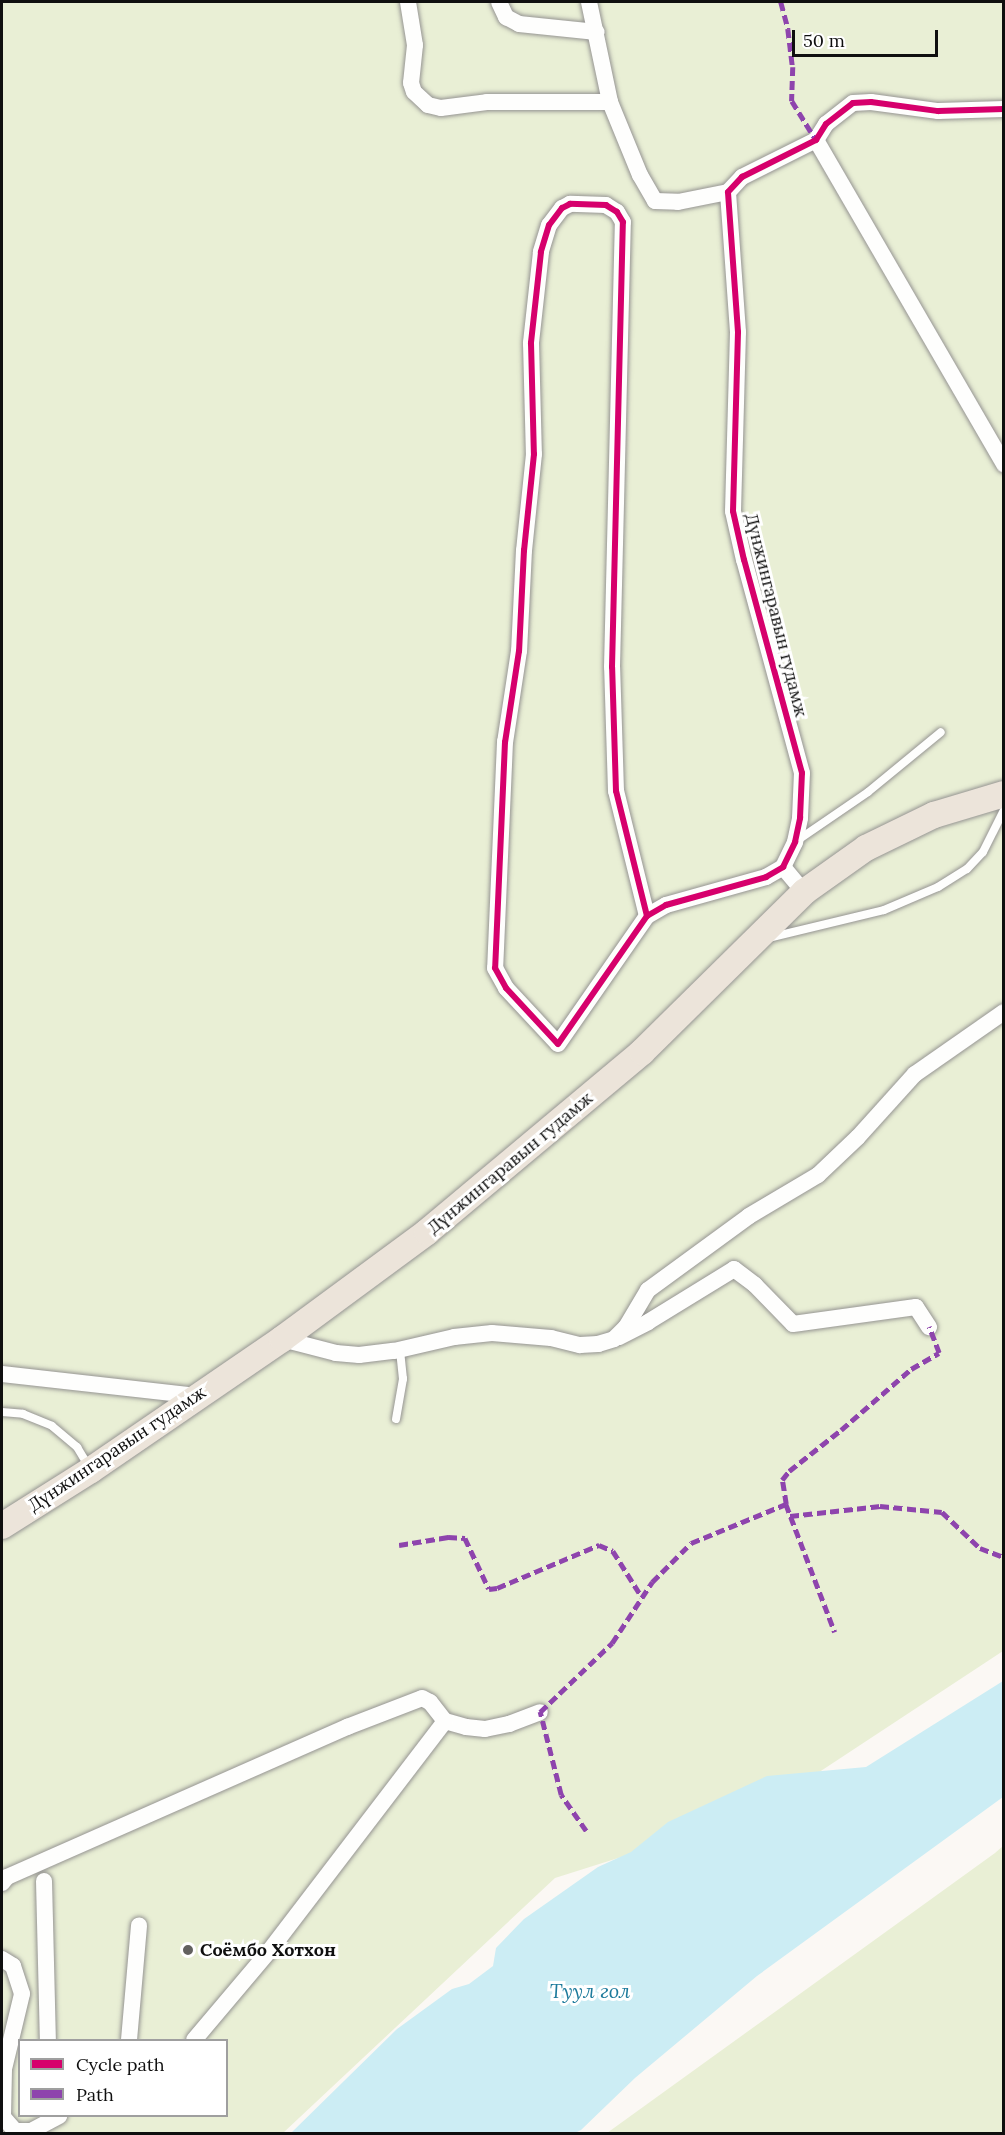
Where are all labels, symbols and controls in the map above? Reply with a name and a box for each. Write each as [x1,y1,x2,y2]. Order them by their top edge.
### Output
scale bar [795,18,940,56]
text: 50 m [803,29,845,52]
street label: Дүнжингаравын гудамж [740,511,812,719]
street label: Дүнжингаравын гудамж [423,1087,597,1239]
street label: Дүнжингаравын гудамж [24,1381,210,1517]
place label: Соёмбо Хотхон [200,1939,336,1961]
marker: Соёмбо Хотхон [181,1943,195,1957]
water label: Туул гол [550,1978,630,2002]
legend [18,2039,228,2117]
text: Cycle path [76,2053,165,2076]
text: Path [76,2083,114,2106]

